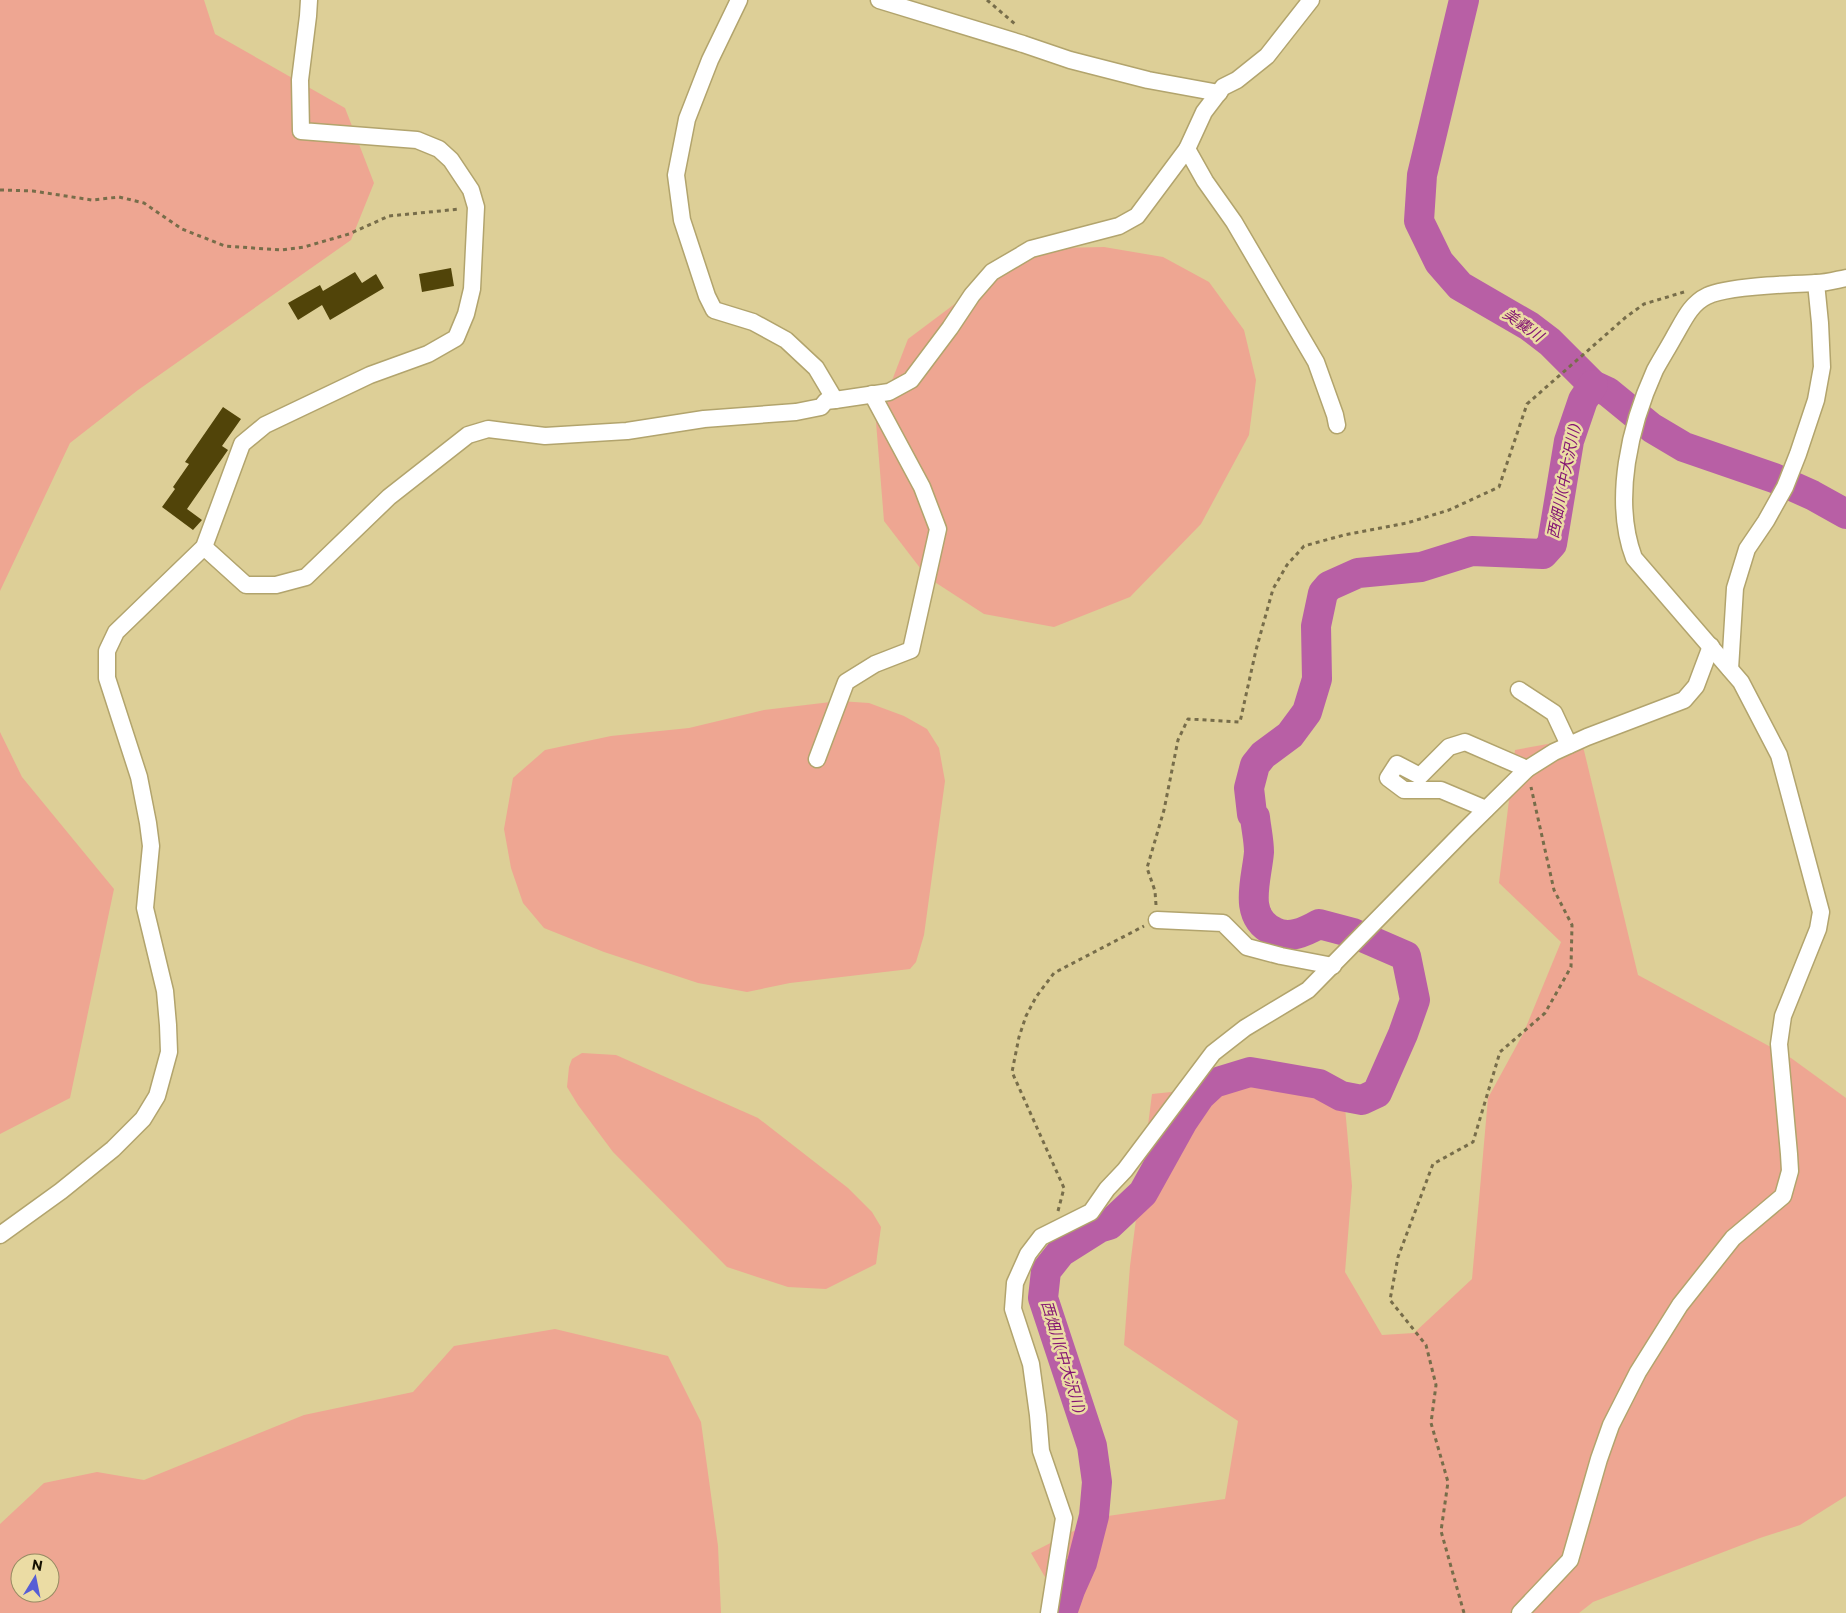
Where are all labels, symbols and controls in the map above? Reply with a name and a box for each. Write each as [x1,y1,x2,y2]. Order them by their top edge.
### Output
water label: 美嚢川 [1500,304,1549,346]
water label: 西畑川(中大沢川) [1543,422,1583,540]
water label: 西畑川(中大沢川) [1038,1298,1090,1415]
north arrow [10,1553,60,1603]
text: N [31,1555,44,1574]

